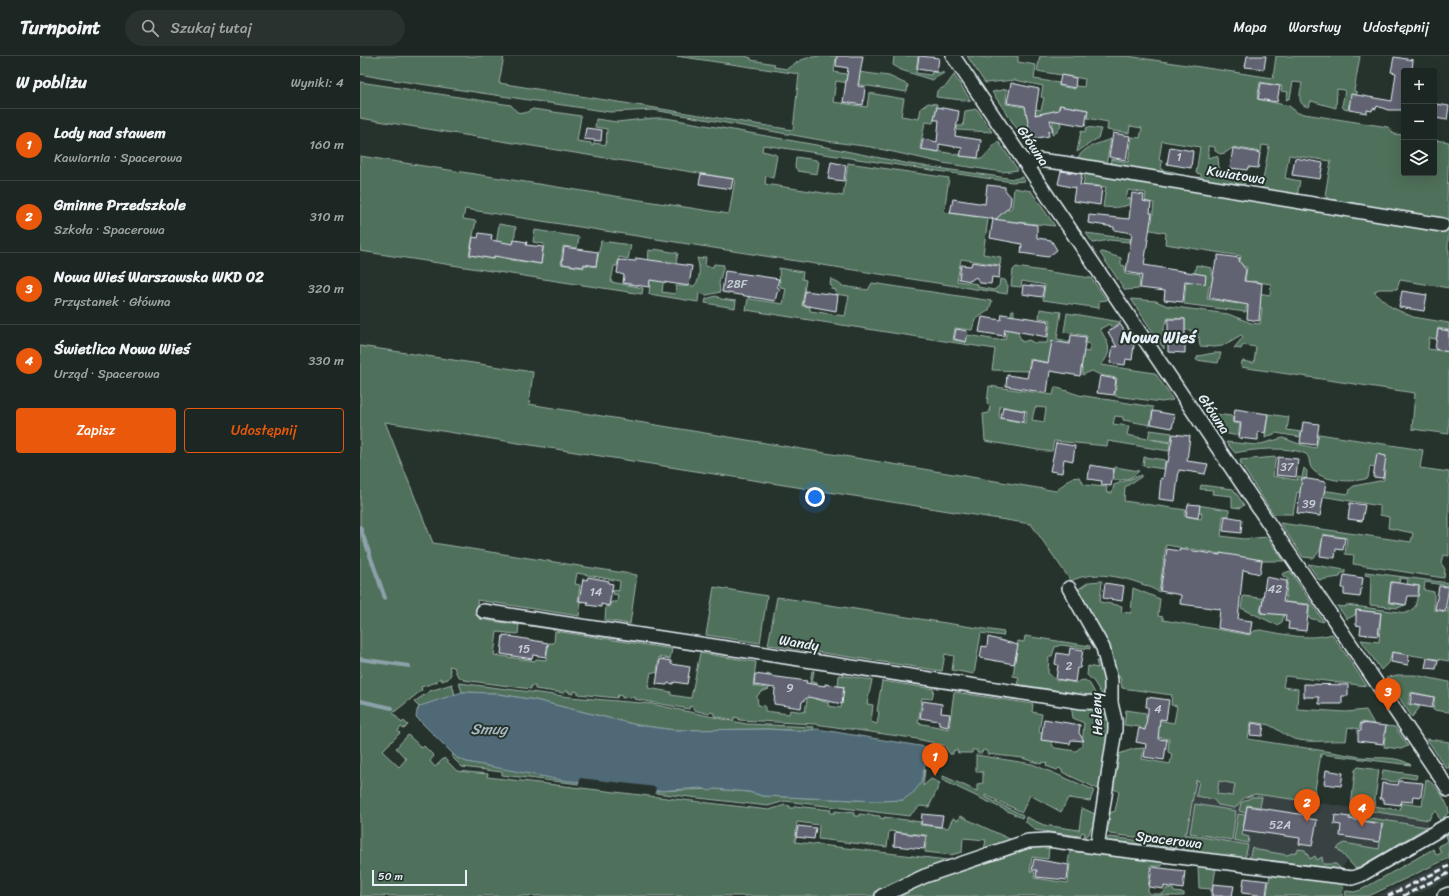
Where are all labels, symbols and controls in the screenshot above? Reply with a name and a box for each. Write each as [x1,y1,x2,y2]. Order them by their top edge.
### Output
search box [125,10,405,46]
text: Turnpoint [20,11,101,44]
text: Szukaj tutaj [171,15,252,41]
text: Mapa [1234,15,1266,40]
text: Warstwy [1288,15,1341,40]
text: Udostępnij [1363,15,1429,40]
icon: search [139,17,161,39]
text: W pobliżu [16,67,87,97]
map controls [1401,68,1437,176]
button: + [1401,68,1437,104]
text: Wyniki: 4 [291,71,344,94]
button: − [1401,104,1437,140]
text: Lody nad stawem [54,120,166,146]
street label: Główna [1010,120,1056,172]
text: 1 [26,133,32,156]
text: 160 m [309,133,344,156]
button: layers [1401,140,1437,176]
text: Kawiarnia · Spacerowa [54,146,182,169]
house number: 1 [1176,146,1182,168]
street label: Kwiatowa [1205,158,1267,192]
text: Gminne Przedszkole [54,192,186,218]
text: 2 [25,205,33,228]
text: 310 m [310,205,344,228]
text: Szkoła · Spacerowa [54,218,165,241]
text: Nowa Wieś Warszawska WKD 02 [54,264,264,290]
house number: 28F [727,273,748,295]
text: 3 [25,277,33,300]
text: 320 m [308,277,344,300]
text: Przystanek · Główna [54,290,171,313]
district label: Nowa Wieś [1119,323,1198,352]
text: Świetlica Nowa Wieś [54,336,190,362]
text: 4 [25,349,33,372]
text: 330 m [308,349,344,372]
text: Urząd · Spacerowa [54,362,160,385]
street label: Główna [1191,388,1237,440]
button: Zapisz [16,408,176,453]
button: Udostępnij [184,408,344,453]
house number: 37 [1280,456,1295,478]
your location [805,487,825,507]
house number: 39 [1302,493,1316,515]
house number: 42 [1268,578,1282,600]
house number: 14 [590,581,603,603]
street label: Wandy [777,628,821,659]
house number: 15 [518,638,530,660]
house number: 2 [1066,655,1073,677]
house number: 9 [786,677,794,699]
pin: 3 [1375,678,1401,711]
street label: Heleny [1084,691,1110,736]
house number: 4 [1154,698,1162,720]
water label: Smug [471,716,509,742]
pin: 1 [922,743,948,776]
pin: 2 [1294,789,1320,822]
pin: 4 [1349,794,1375,827]
house number: 52A [1269,814,1291,836]
street label: Spacerowa [1134,824,1204,856]
text: 50 m [378,867,403,886]
scale bar [372,868,467,887]

